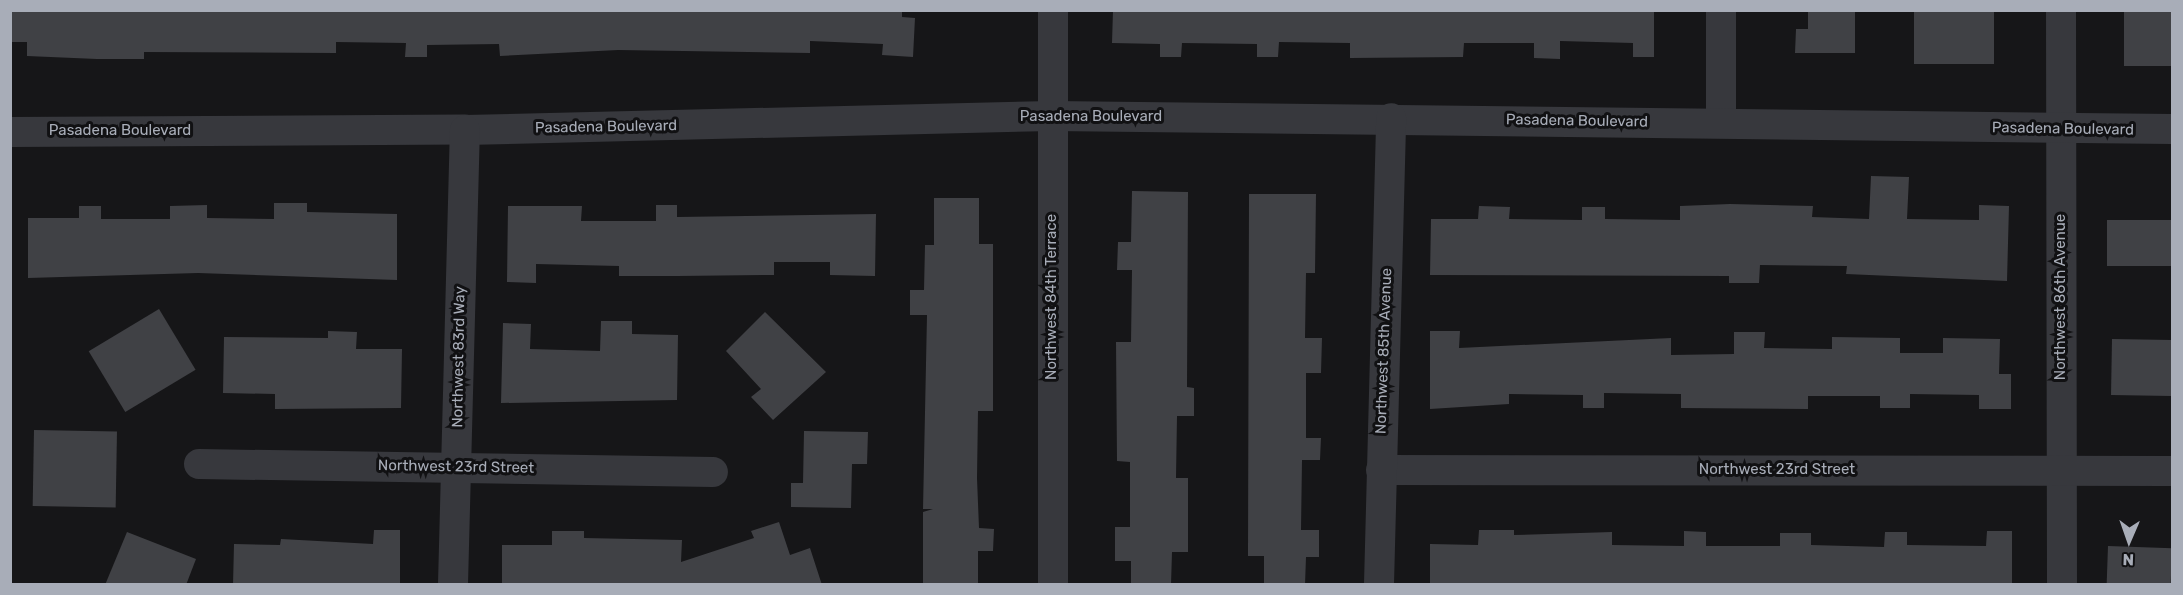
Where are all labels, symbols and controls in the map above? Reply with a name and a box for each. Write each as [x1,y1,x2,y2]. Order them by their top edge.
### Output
street label: Pasadena Boulevard [1020,108,1162,126]
street label: Pasadena Boulevard [1506,111,1648,131]
street label: Pasadena Boulevard [535,117,677,137]
street label: Pasadena Boulevard [1992,119,2134,139]
street label: Pasadena Boulevard [49,122,191,140]
street label: Northwest 84th Terrace [1043,214,1061,380]
street label: Northwest 86th Avenue [2052,214,2070,380]
street label: Northwest 85th Avenue [1372,267,1396,435]
street label: Northwest 83rd Way [449,286,469,428]
street label: Northwest 23rd Street [378,457,534,477]
street label: Northwest 23rd Street [1699,461,1855,479]
north arrow [2099,511,2159,571]
text: N [2122,550,2134,569]

